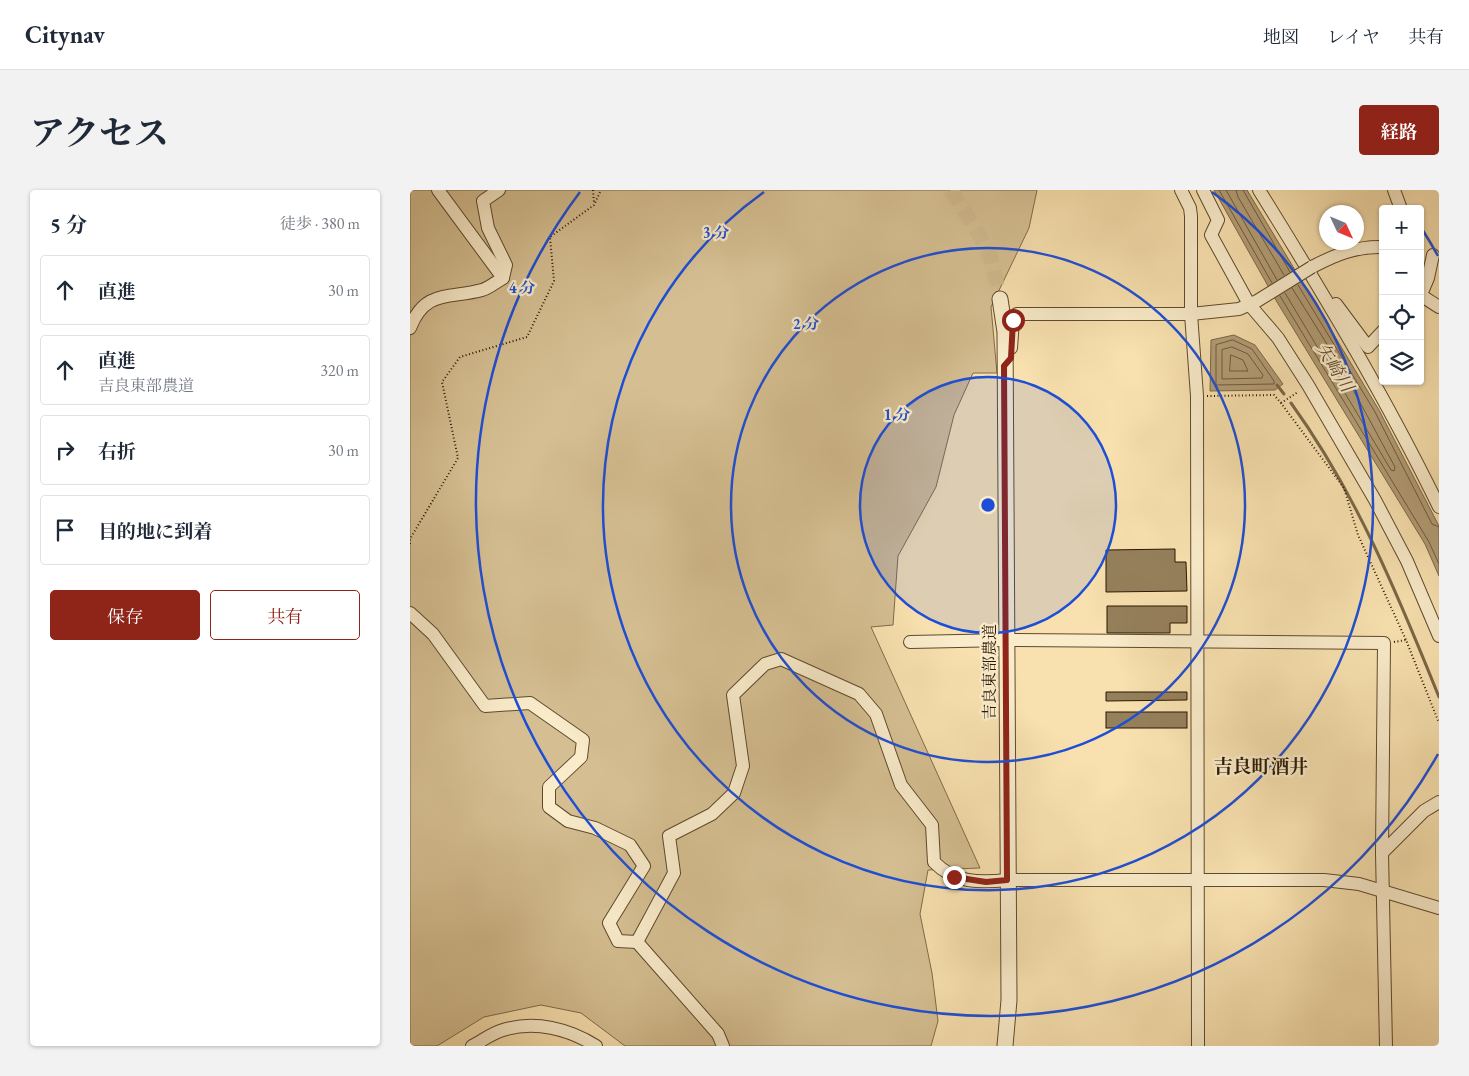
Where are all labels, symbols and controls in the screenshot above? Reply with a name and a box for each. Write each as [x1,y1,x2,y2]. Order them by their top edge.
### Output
text: Citynav [25,19,105,50]
text: 地図 [1263,25,1299,48]
text: レイヤ [1327,25,1380,48]
text: 共有 [1408,25,1444,48]
button: 経路 [1359,105,1439,155]
text: アクセス [30,110,169,155]
north arrow [1319,205,1364,250]
map controls [1379,205,1424,385]
button: + [1379,205,1424,250]
text: 5 分 [50,211,87,238]
text: 徒歩 · 380 m [280,213,360,234]
text: 3 分 [703,223,729,242]
button: − [1379,250,1424,295]
icon: ahead [51,276,79,304]
text: 4 分 [509,278,535,297]
text: 直進 [98,279,136,304]
text: 30 m [328,280,359,301]
button: locate [1379,295,1424,340]
route start [1002,309,1025,332]
text: 2 分 [793,314,819,333]
water label: 矢崎川 [1311,338,1360,398]
button: layers [1379,340,1424,385]
text: 直進 [98,348,136,373]
icon: ahead [51,356,79,384]
text: 320 m [320,360,359,381]
text: 吉良東部農道 [98,375,194,396]
text: 1 分 [884,405,910,424]
icon: right [51,436,79,464]
text: 右折 [98,439,136,464]
text: 30 m [328,440,359,461]
centre of rings [979,496,997,514]
icon: arrive [51,516,79,544]
text: 目的地に到着 [98,519,212,544]
button: 保存 [50,590,200,640]
button: 共有 [210,590,360,640]
street label: 吉良東部農道 [979,624,1000,720]
district label: 吉良町酒井 [1213,754,1309,779]
route end [943,866,966,889]

